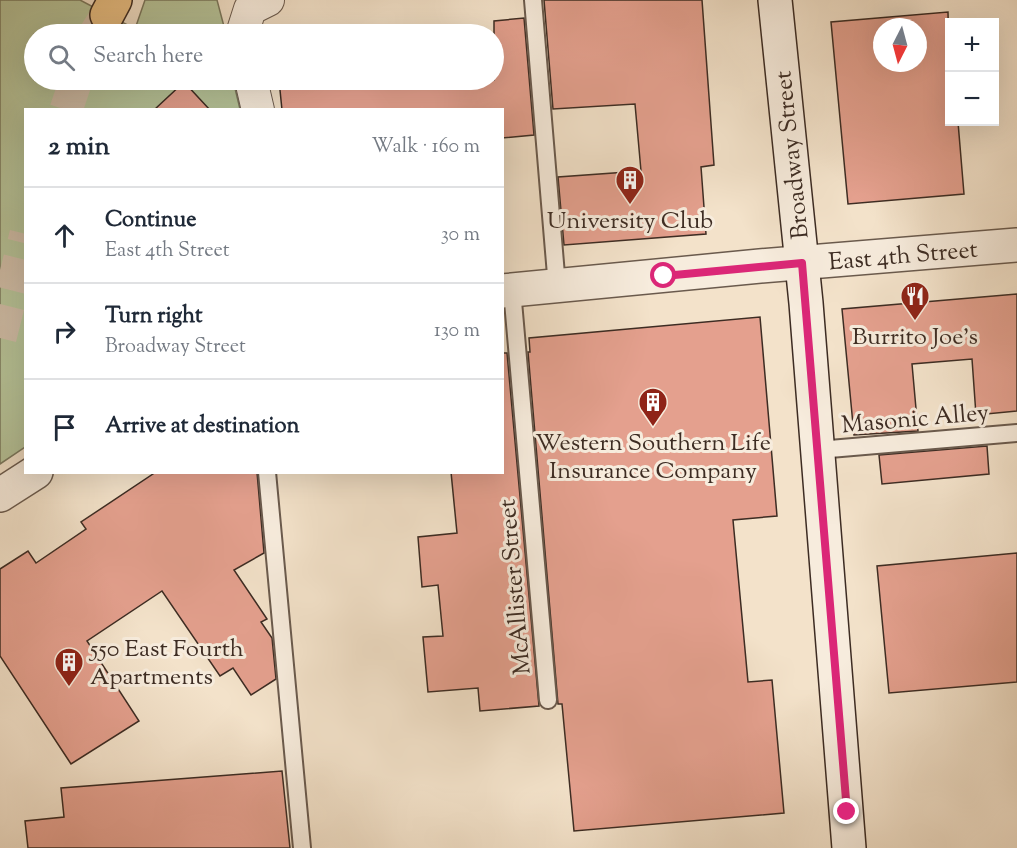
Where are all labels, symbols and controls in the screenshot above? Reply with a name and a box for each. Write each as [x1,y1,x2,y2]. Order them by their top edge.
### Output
north arrow [873,18,927,72]
map controls [945,18,999,126]
button: + [945,18,999,72]
search box [24,24,504,90]
icon: search [45,41,78,74]
text: Search here [93,41,203,73]
street label: Broadway Street [767,69,819,241]
button: − [945,72,999,126]
text: 2 min [48,129,110,166]
text: Walk · 160 m [371,133,480,162]
building icon: University Club [614,164,646,206]
text: Continue [105,205,196,237]
place label: University Club [547,205,713,239]
icon: ahead [48,219,81,252]
text: 30 m [441,221,480,250]
street label: East 4th Street [827,234,979,280]
text: East 4th Street [105,237,230,266]
route start [650,262,676,288]
restaurant icon: Burrito Joe’s [899,280,931,322]
text: Turn right [105,301,202,333]
icon: right [48,315,81,348]
text: 130 m [434,317,480,346]
place label: Burrito Joe’s [852,321,978,355]
text: Broadway Street [105,333,246,362]
building icon: Western Southern Life Insurance Company [637,386,669,428]
street label: Masonic Alley [840,397,990,443]
icon: arrive [48,411,81,444]
text: Arrive at destination [105,411,300,443]
place label: Western Southern Life Insurance Company [535,427,771,489]
street label: McAllister Street [491,498,541,676]
place label: 550 East Fourth Apartments [88,633,244,695]
building icon: 550 East Fourth Apartments [53,646,85,688]
route end [833,798,859,824]

